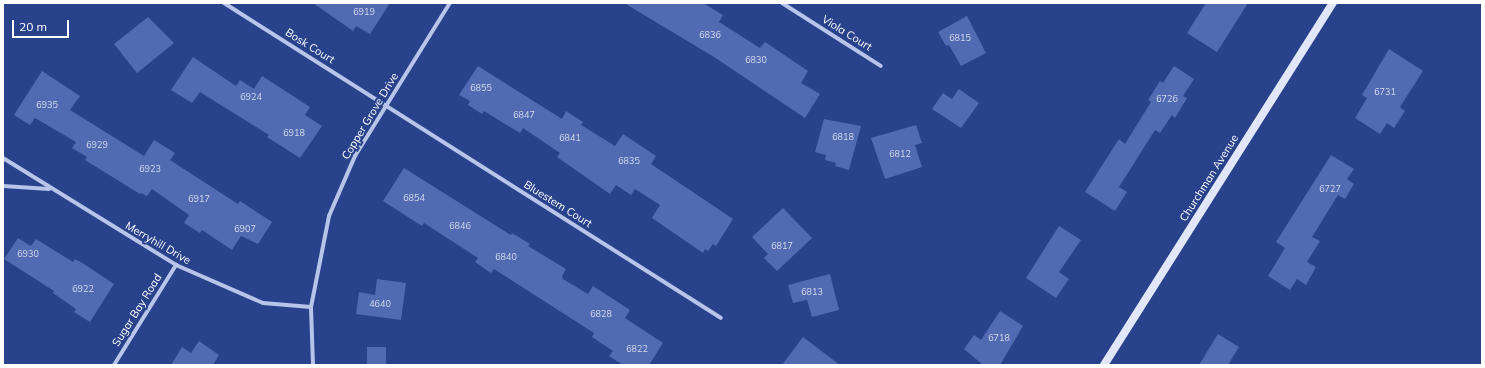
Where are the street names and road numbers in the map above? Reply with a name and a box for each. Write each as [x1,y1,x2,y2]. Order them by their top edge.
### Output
street label: Viola Court [820,12,874,54]
street label: Bosk Court [283,26,337,66]
street label: Copper Grove Drive [339,70,401,162]
street label: Churchman Avenue [1177,132,1241,224]
street label: Bluestem Court [521,178,595,230]
street label: Merryhill Drive [123,219,193,267]
street label: Sugar Bay Road [109,271,165,349]

